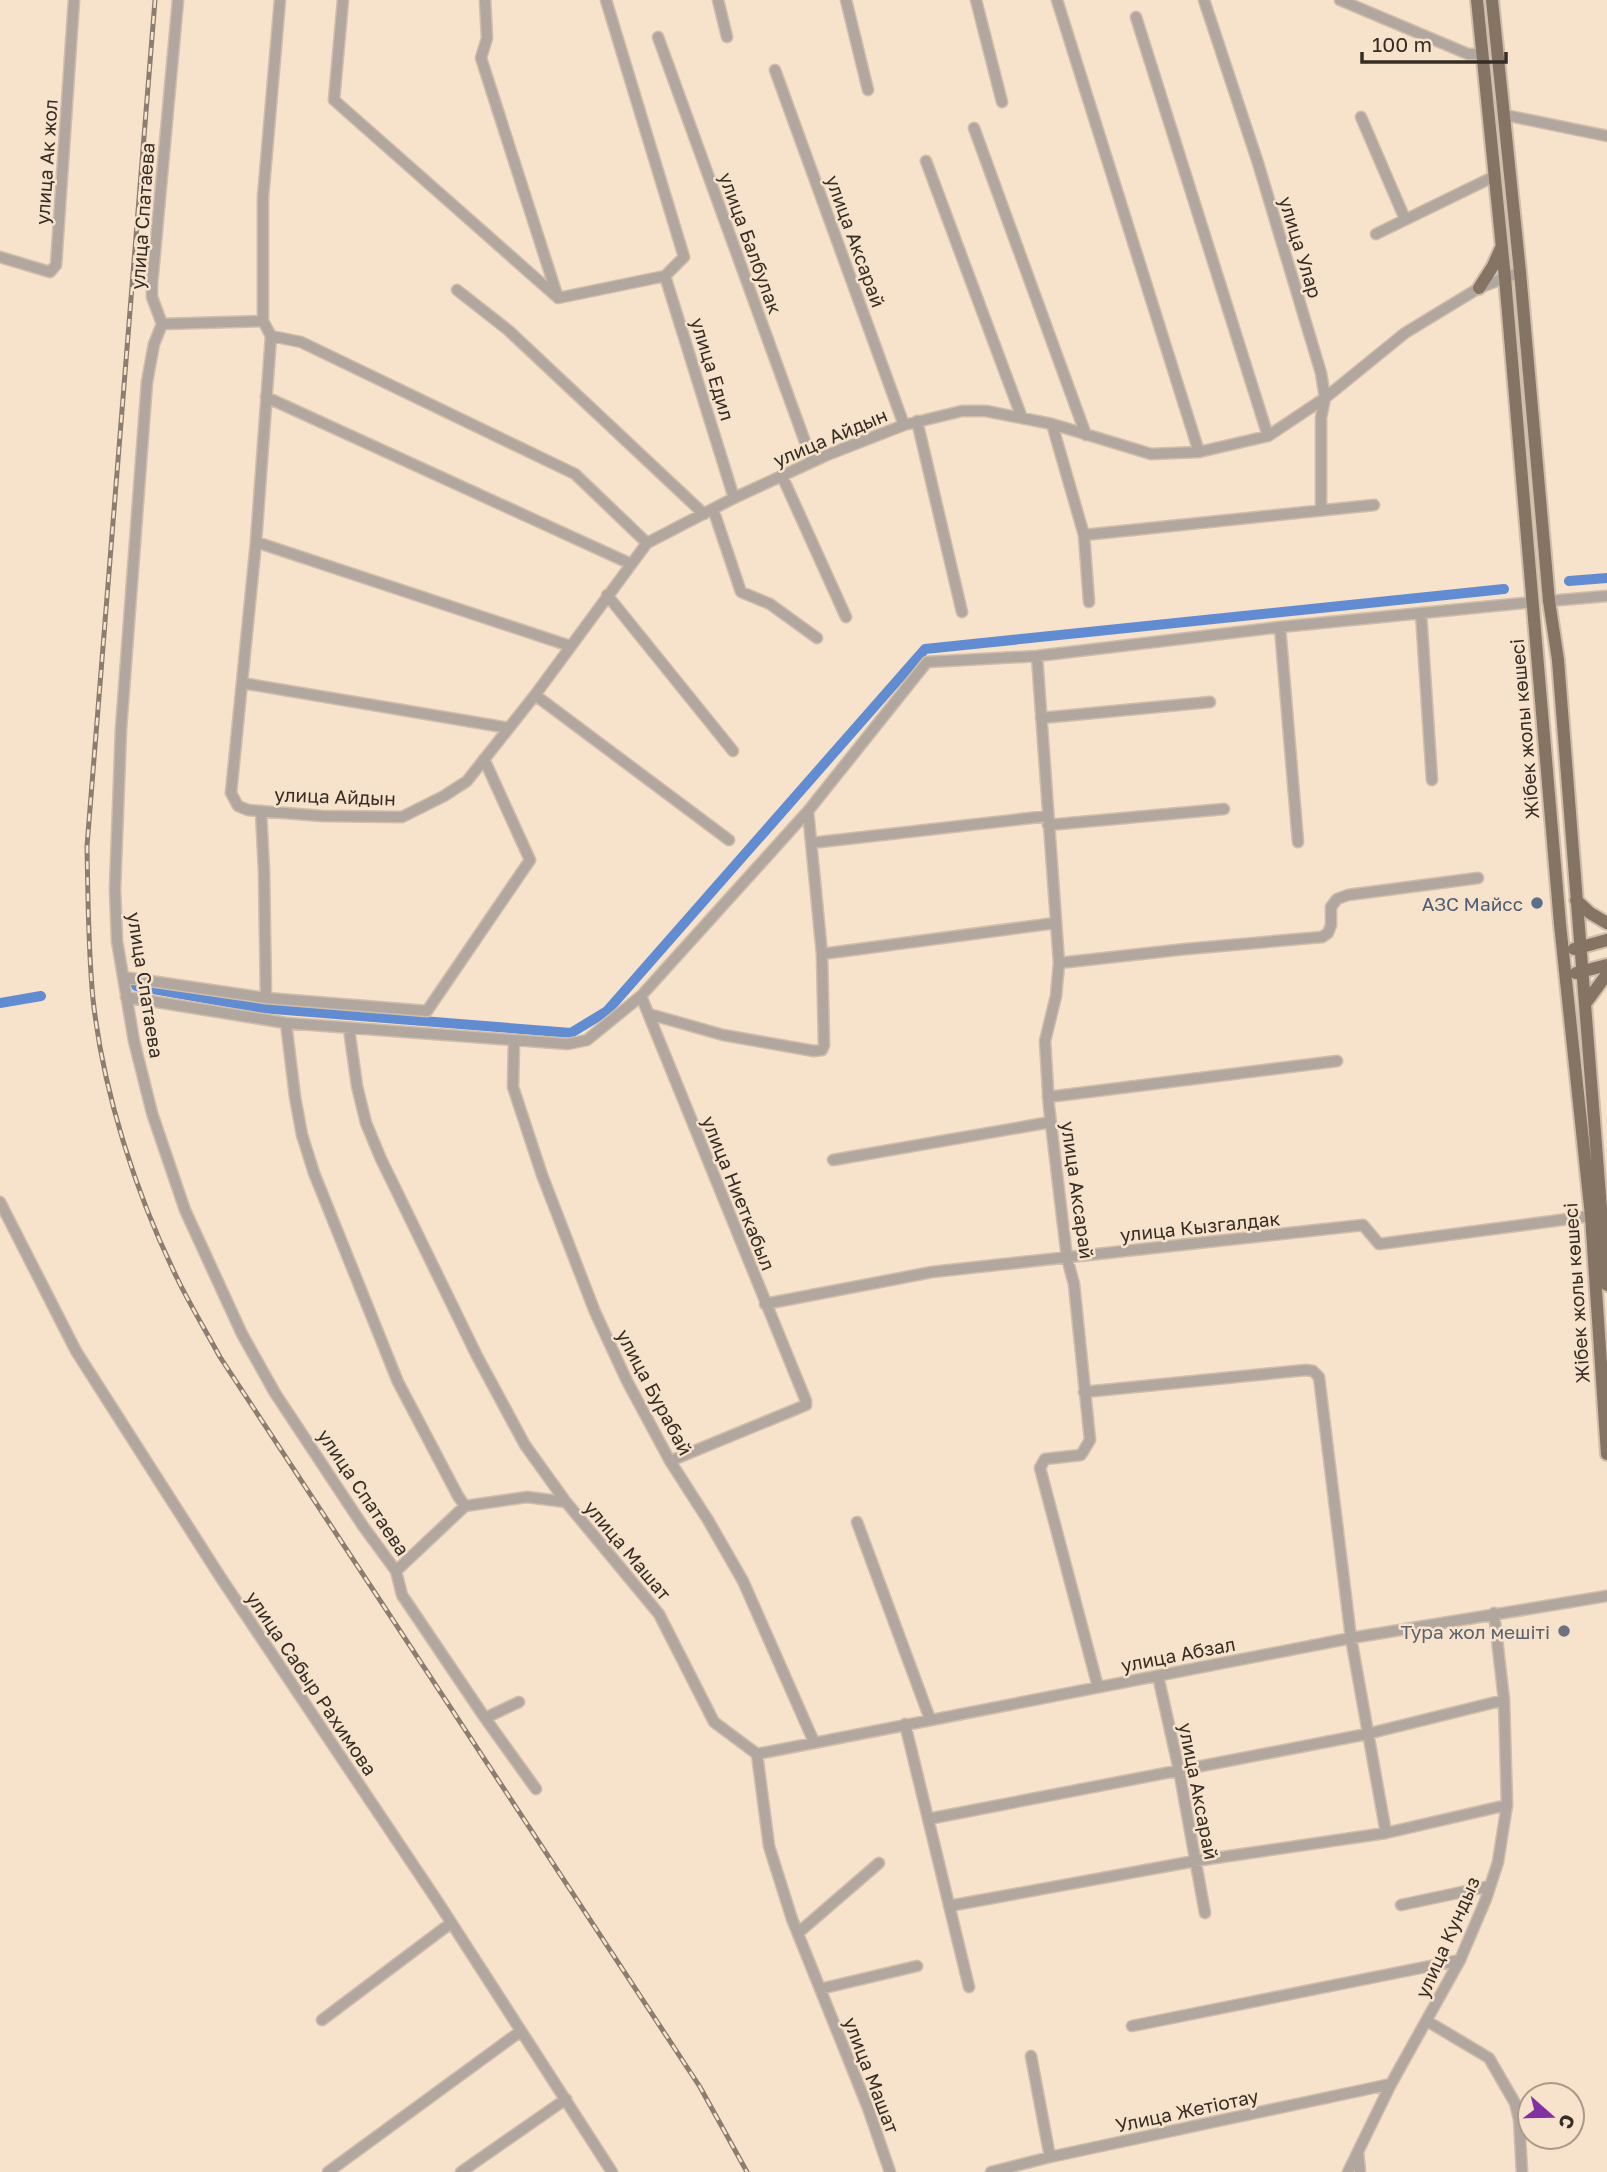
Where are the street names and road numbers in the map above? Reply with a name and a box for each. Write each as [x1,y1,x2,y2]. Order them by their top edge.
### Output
street label: улица Ак жол [30,98,62,226]
street label: улица Спатаева [125,142,159,290]
street label: улица Балбулак [715,169,787,317]
street label: улица Аксарай [821,172,891,310]
street label: улица Улар [1275,193,1327,301]
street label: улица Едил [686,315,740,423]
street label: улица Айдын [769,403,891,471]
street label: Жібек жолы көшесі [1505,638,1543,820]
street label: улица Айдын [274,782,396,810]
street label: улица Спатаева [123,910,169,1060]
street label: улица Ниеткабыл [698,1112,780,1274]
street label: улица Аксарай [1057,1120,1099,1260]
street label: Жібек жолы көшесі [1558,1202,1594,1384]
street label: улица Кызгалдак [1119,1206,1281,1246]
street label: улица Бурабай [612,1325,698,1459]
street label: улица Спатаева [313,1424,415,1560]
street label: улица Машат [580,1496,676,1604]
street label: улица Сабыр Рахимова [242,1586,382,1780]
street label: улица Абзал [1119,1632,1237,1676]
street label: улица Аксарай [1174,1721,1224,1861]
street label: улица Кундыз [1410,1873,1484,2001]
street label: улица Машат [839,2014,905,2136]
street label: Улица Жетіотау [1113,2084,1261,2136]

